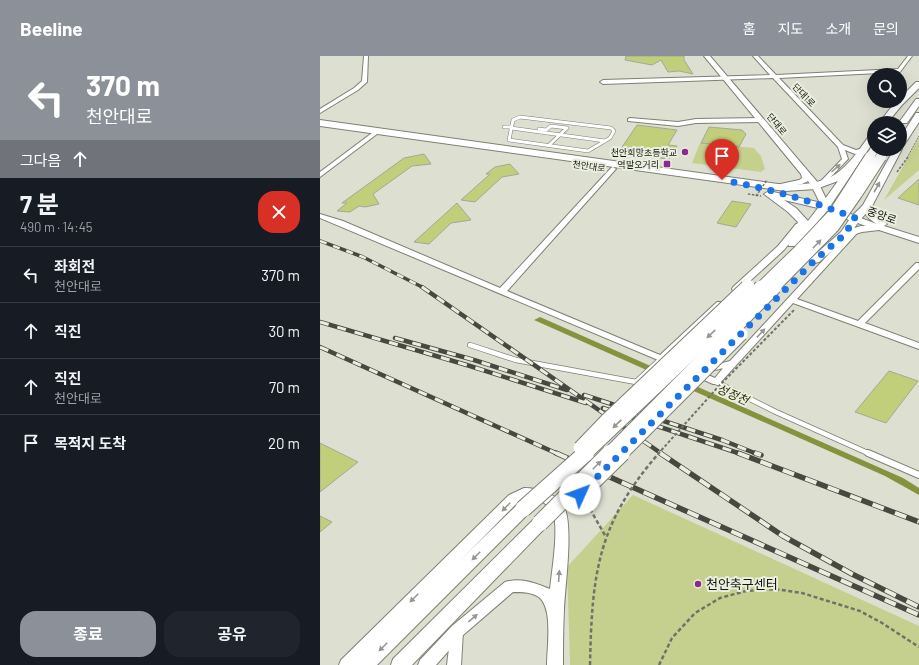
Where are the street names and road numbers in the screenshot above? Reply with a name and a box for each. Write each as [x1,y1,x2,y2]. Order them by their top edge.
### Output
street label: 단대1로 [790,81,818,109]
street label: 단대로 [765,111,789,137]
street label: 천안대로 [572,158,606,174]
street label: 중앙로 [866,204,898,226]

